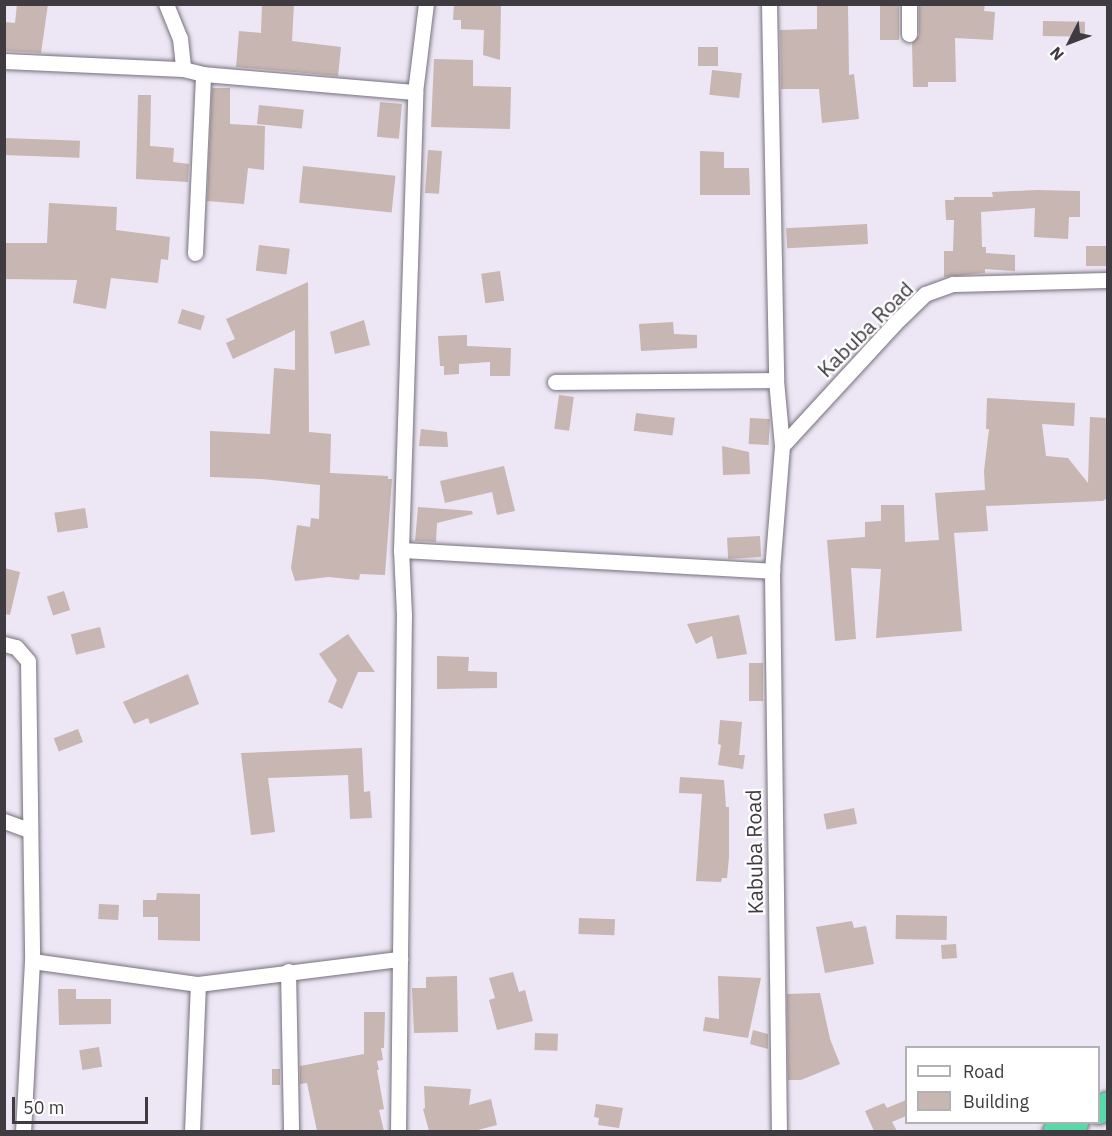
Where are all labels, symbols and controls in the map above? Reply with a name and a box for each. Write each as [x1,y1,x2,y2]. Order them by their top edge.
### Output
north arrow [1040,12,1100,72]
text: N [1045,43,1068,65]
street label: Kabuba Road [812,276,918,382]
street label: Kabuba Road [740,789,768,915]
legend [905,1046,1100,1124]
text: Road [963,1060,1004,1083]
scale bar [15,1085,152,1123]
text: Building [963,1090,1029,1113]
text: 50 m [23,1096,65,1119]

